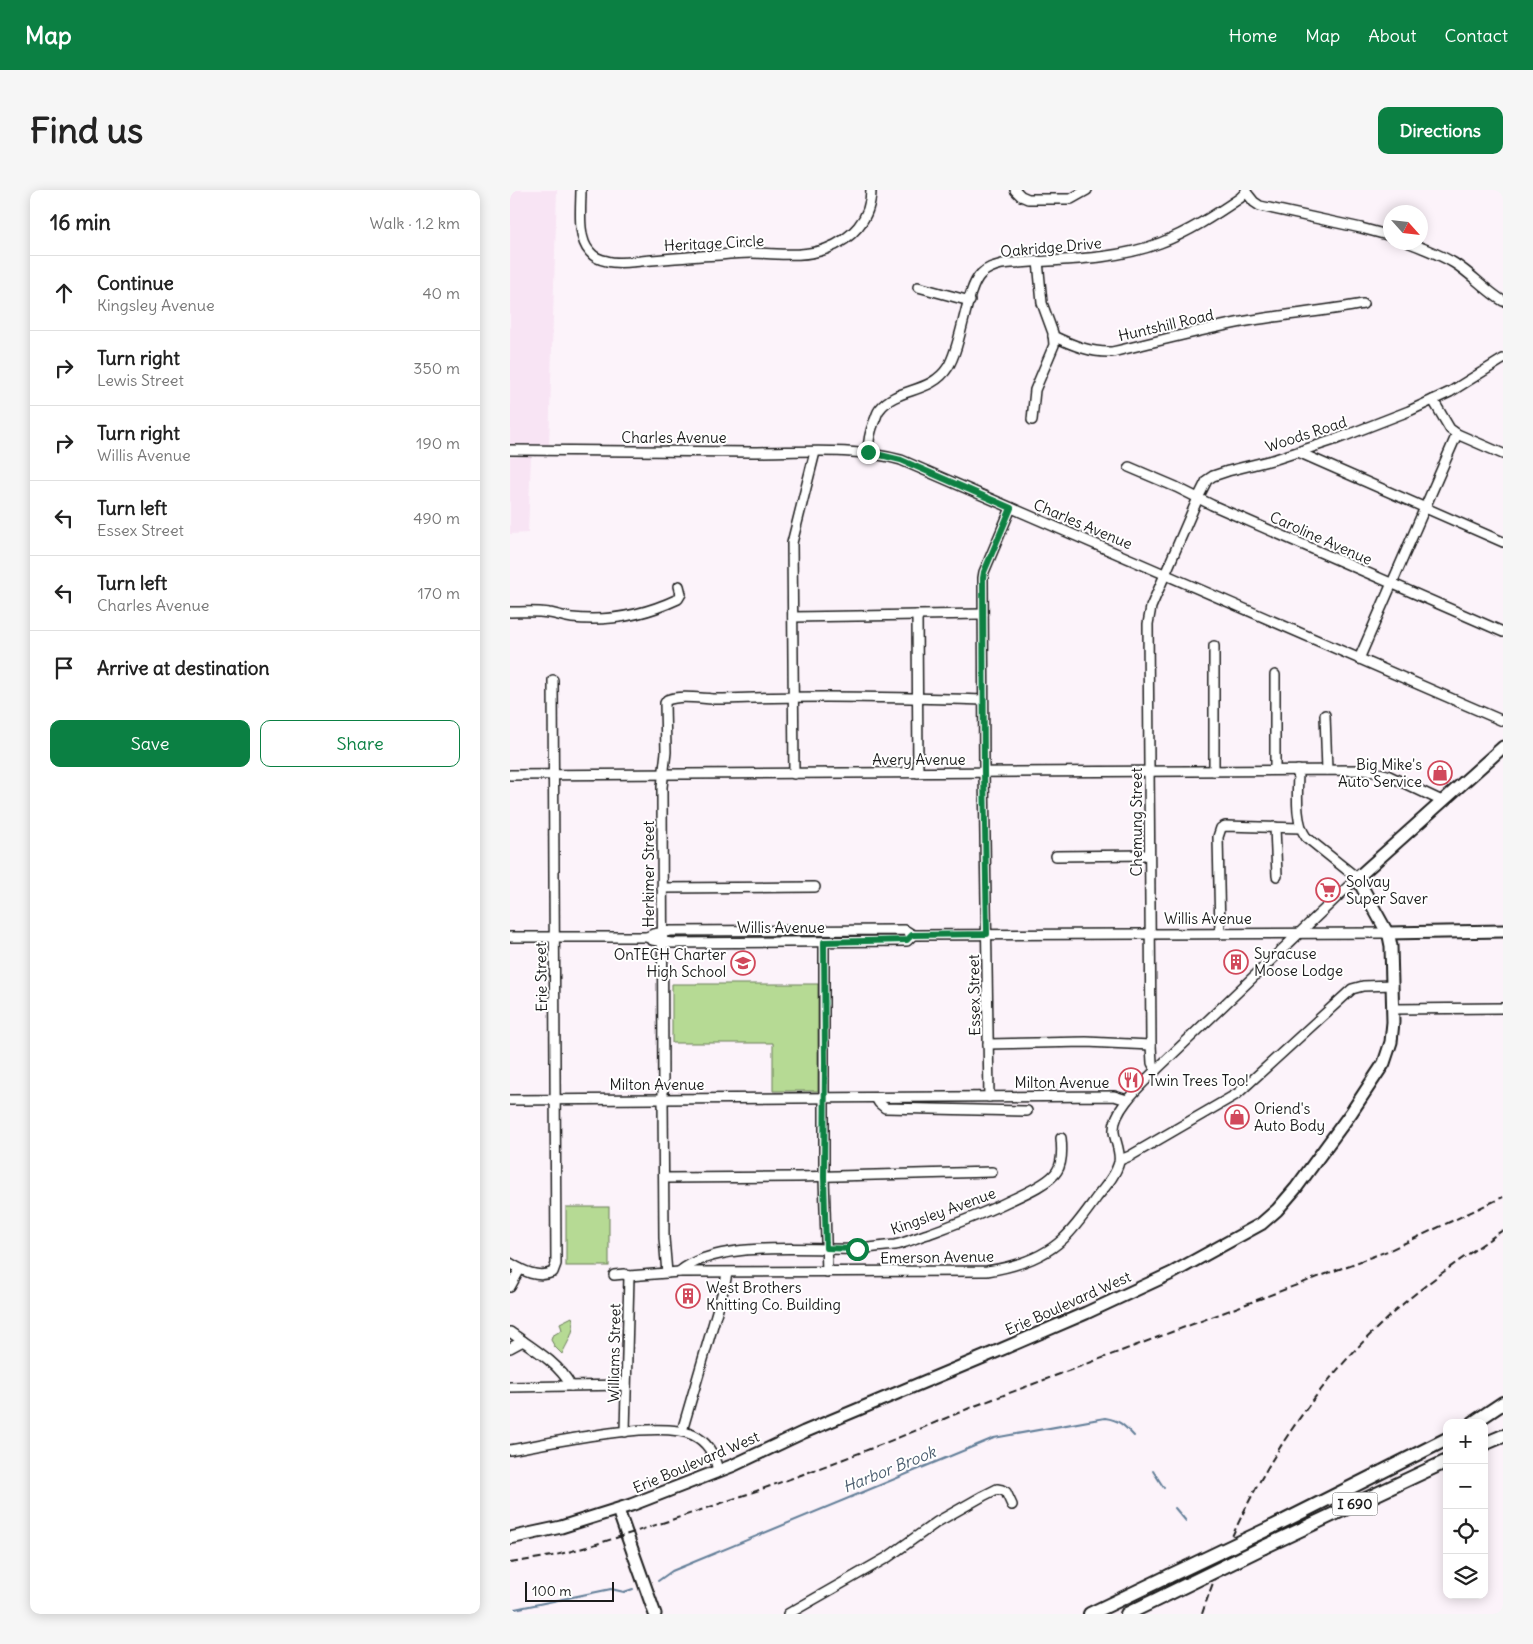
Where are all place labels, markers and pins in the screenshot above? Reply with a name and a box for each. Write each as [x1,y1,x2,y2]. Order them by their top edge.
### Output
place label: Big Mike's Auto Service [1338,755,1422,791]
shop icon: Big Mike's Auto Service [1427,760,1453,786]
place label: Solvay Super Saver [1346,872,1428,908]
supermarket icon: Solvay Super Saver [1315,877,1341,903]
place label: Syracuse Moose Lodge [1254,944,1343,980]
place label: OnTECH Charter High School [614,945,726,981]
building icon: Syracuse Moose Lodge [1223,949,1249,975]
school or university icon: OnTECH Charter High School [730,950,756,976]
restaurant icon: Twin Trees Too! [1118,1067,1144,1093]
place label: Twin Trees Too! [1148,1071,1249,1090]
place label: Oriend's Auto Body [1254,1099,1325,1135]
shop icon: Oriend's Auto Body [1224,1104,1250,1130]
place label: West Brothers Knitting Co. Building [706,1278,841,1314]
building icon: West Brothers Knitting Co. Building [675,1283,701,1309]

